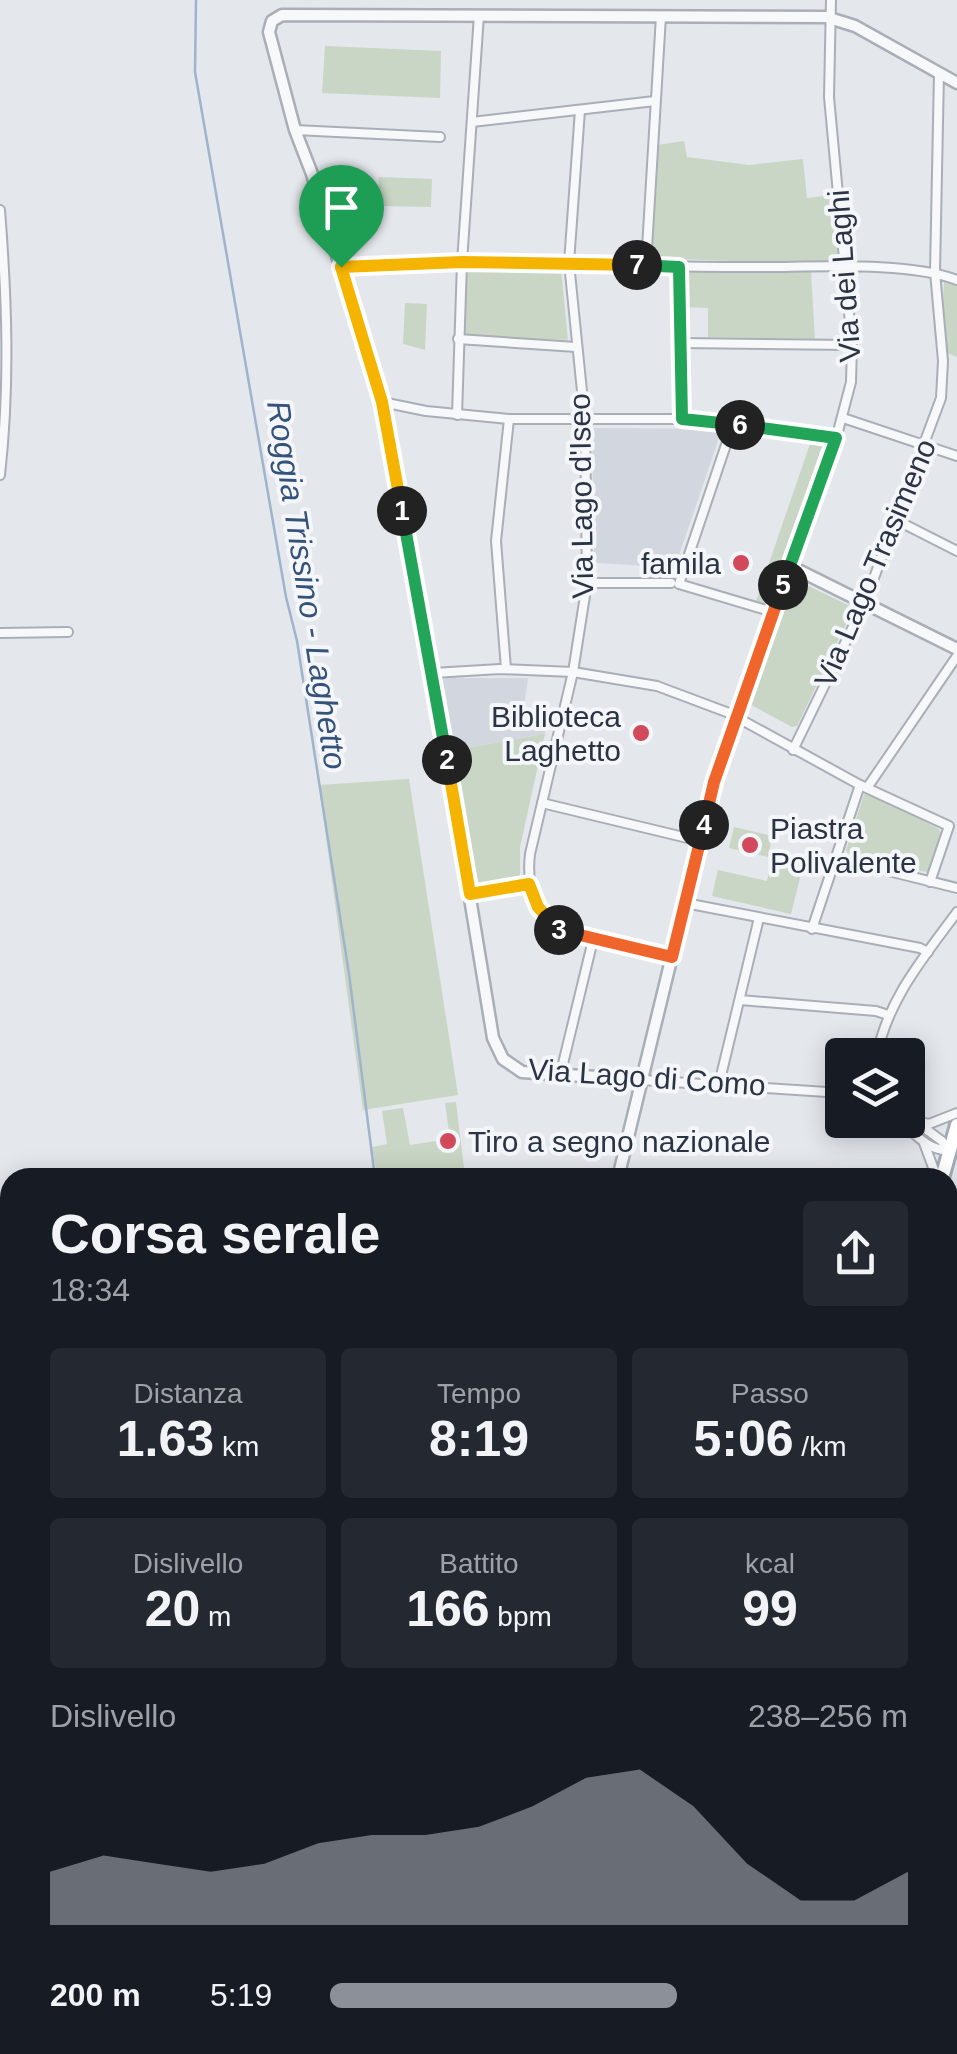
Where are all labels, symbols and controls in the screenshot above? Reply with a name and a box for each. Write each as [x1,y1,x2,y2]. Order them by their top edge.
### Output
pin [299,165,384,268]
icon: arrive [314,180,369,235]
street label: Via dei Laghi [822,189,866,363]
pin: 7 [612,240,662,290]
text: 7 [629,249,645,280]
street label: Via Lago d'Iseo [563,393,599,599]
water label: Roggia Trissino - Laghetto [260,398,354,772]
pin: 6 [715,400,765,450]
text: 6 [732,409,748,440]
street label: Via Lago Trasimeno [808,434,942,692]
pin: 1 [377,486,427,536]
text: 1 [394,495,410,526]
place label: famila [641,547,721,580]
marker: famila [730,552,752,574]
pin: 5 [758,560,808,610]
text: 5 [775,569,791,600]
place label: Biblioteca Laghetto [491,700,621,767]
marker: Biblioteca Laghetto [630,722,652,744]
pin: 2 [422,735,472,785]
text: 2 [439,744,455,775]
pin: 4 [679,800,729,850]
text: 4 [696,809,712,840]
place label: Piastra Polivalente [770,812,917,879]
marker: Piastra Polivalente [739,834,761,856]
pin: 3 [534,905,584,955]
text: 3 [551,914,567,945]
map controls [825,1038,925,1138]
button: layers [825,1038,925,1138]
street label: Via Lago di Como [527,1052,767,1102]
place label: Tiro a segno nazionale [468,1125,770,1158]
marker: Tiro a segno nazionale [437,1130,459,1152]
button: share [803,1201,908,1306]
text: Corsa serale [50,1203,380,1265]
text: 18:34 [50,1272,130,1308]
text: Distanza [134,1378,242,1409]
text: Tempo [437,1378,521,1409]
text: Passo [731,1378,809,1409]
text: 1.63 [117,1411,214,1467]
text: 8:19 [429,1411,529,1467]
text: 5:06 [694,1411,794,1467]
text: km [214,1431,259,1462]
text: /km [794,1431,846,1462]
text: Dislivello [133,1548,243,1579]
text: Battito [439,1548,519,1579]
text: kcal [745,1548,795,1579]
text: 20 [145,1581,200,1637]
text: 166 [406,1581,490,1637]
text: 99 [742,1581,798,1637]
text: m [200,1601,231,1632]
text: bpm [490,1601,552,1632]
text: Dislivello [50,1698,176,1734]
text: 238–256 m [748,1698,908,1734]
text: 200 m [50,1977,141,2013]
text: 5:19 [210,1977,272,2013]

